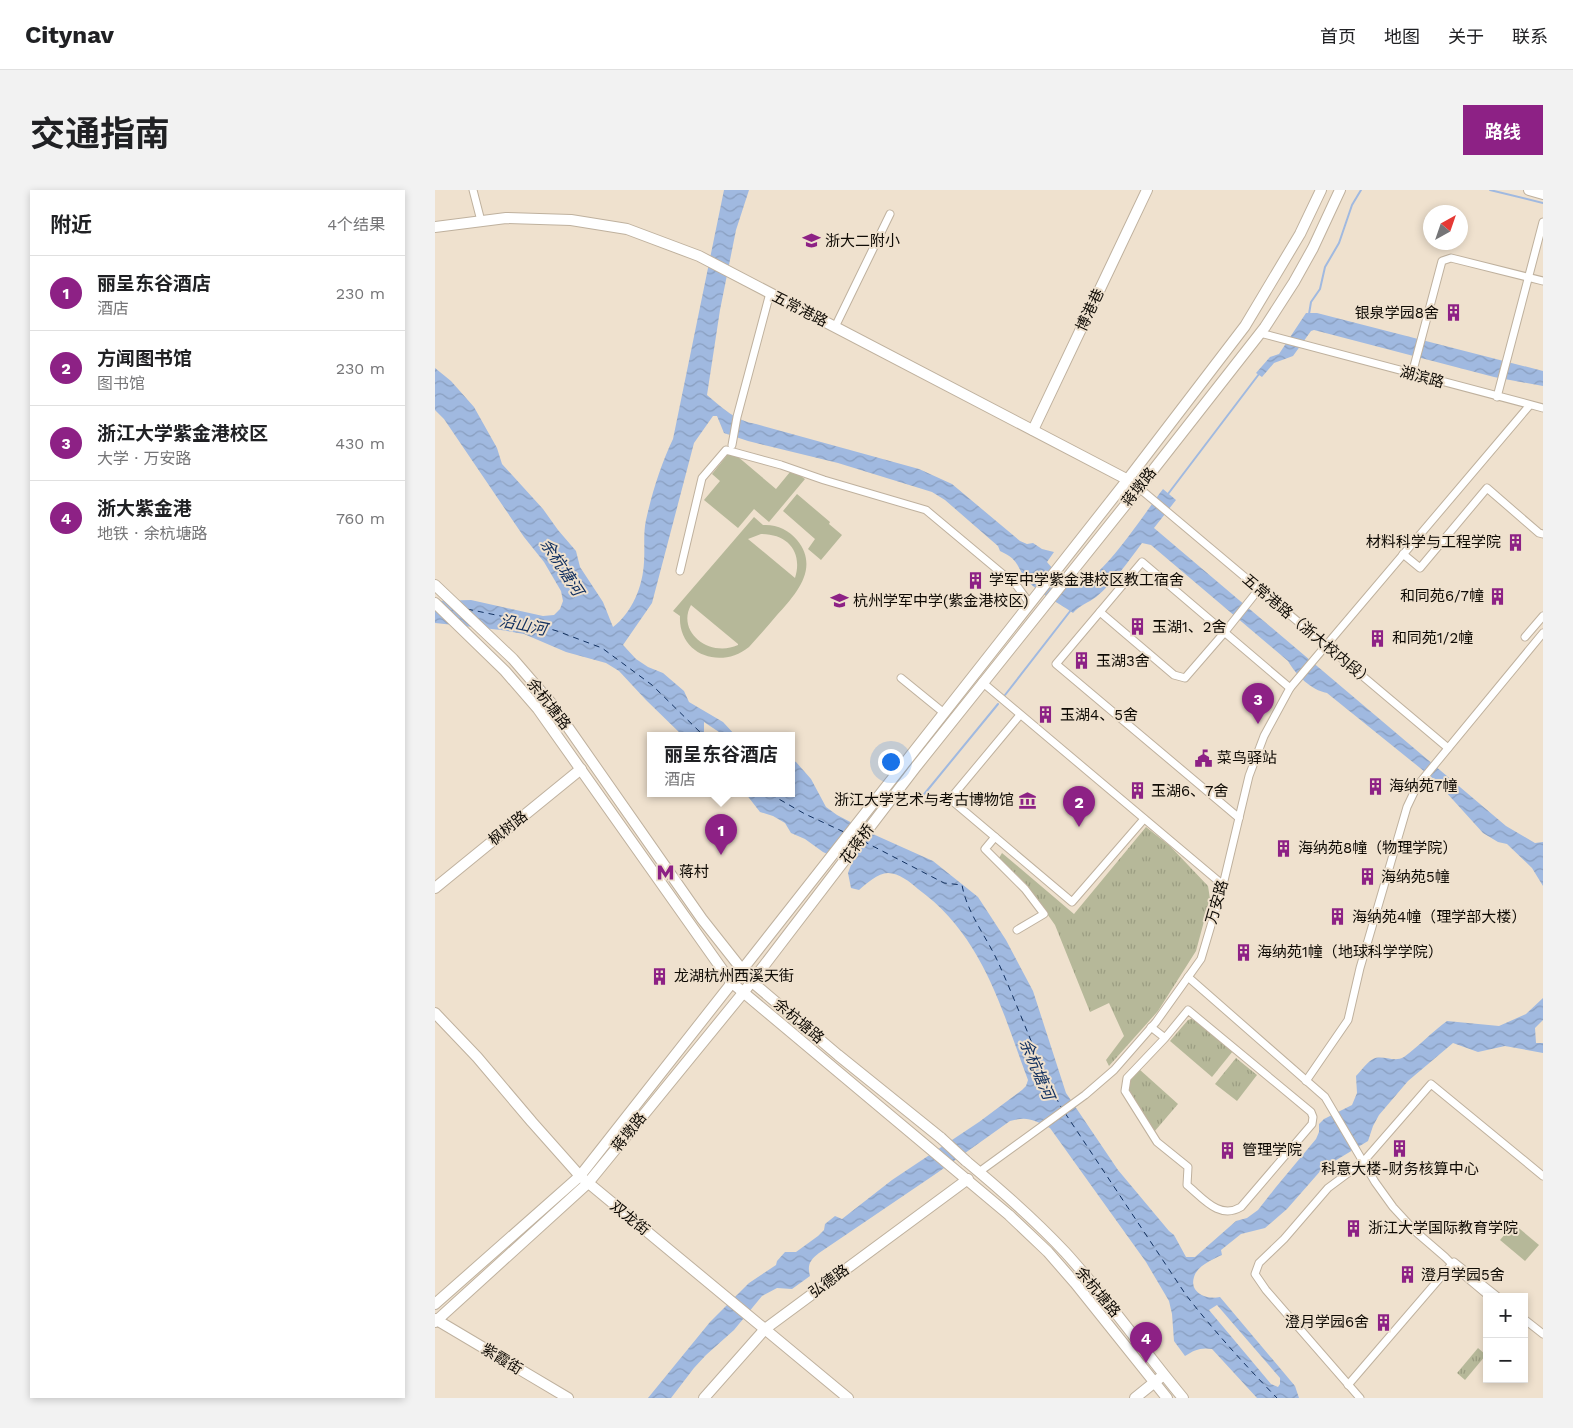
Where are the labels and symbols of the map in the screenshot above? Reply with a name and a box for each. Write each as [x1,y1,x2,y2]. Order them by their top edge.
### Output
north arrow [1423,205,1468,250]
school or university icon: 浙大二附小 [801,231,821,251]
place label: 浙大二附小 [825,232,900,250]
street label: 博港巷 [1072,286,1108,334]
street label: 五常港路 [769,287,831,331]
building icon: 银泉学园8舍 [1443,303,1463,323]
place label: 银泉学园8舍 [1355,304,1439,322]
street label: 湖滨路 [1398,362,1446,392]
street label: 蒋墩路 [1118,464,1160,510]
building icon: 材料科学与工程学院 [1505,532,1525,552]
place label: 材料科学与工程学院 [1366,533,1501,551]
water label: 余杭塘河 [537,535,589,602]
building icon: 学军中学紫金港校区教工宿舍 [965,570,985,590]
street label: 五常港路（浙大校内段） [1239,570,1377,690]
place label: 学军中学紫金港校区教工宿舍 [989,571,1184,589]
building icon: 和同苑6/7幢 [1488,586,1508,606]
place label: 和同苑6/7幢 [1400,587,1484,605]
school or university icon: 杭州学军中学(紫金港校区) [829,591,849,611]
place label: 杭州学军中学(紫金港校区) [853,592,1029,610]
water label: 沿山河 [498,611,551,639]
building icon: 玉湖1、2舍 [1128,617,1148,637]
place label: 玉湖1、2舍 [1152,618,1227,636]
building icon: 和同苑1/2幢 [1368,628,1388,648]
place label: 和同苑1/2幢 [1392,629,1473,647]
building icon: 玉湖3舍 [1072,651,1092,671]
place label: 玉湖3舍 [1096,652,1150,670]
street label: 余杭塘路 [523,675,575,733]
pin: 3 [1242,683,1274,724]
building icon: 玉湖4、5舍 [1036,705,1056,725]
place label: 玉湖4、5舍 [1060,706,1138,724]
public building icon: 菜鸟驿站 [1193,748,1213,768]
your location [878,749,904,775]
place label: 菜鸟驿站 [1217,749,1277,767]
building icon: 海纳苑7幢 [1365,776,1385,796]
place label: 海纳苑7幢 [1389,777,1457,795]
building icon: 玉湖6、7舍 [1127,781,1147,801]
place label: 玉湖6、7舍 [1151,782,1229,800]
pin: 2 [1063,786,1095,827]
museum icon: 浙江大学艺术与考古博物馆 [1018,790,1038,810]
place label: 浙江大学艺术与考古博物馆 [834,791,1014,809]
street label: 枫树路 [485,807,531,849]
pin: 1 [705,814,737,855]
street label: 花蒋桥 [836,821,878,867]
building icon: 海纳苑8幢（物理学院） [1274,838,1294,858]
place label: 海纳苑8幢（物理学院） [1298,839,1457,857]
metro station icon: 蒋村 [655,862,675,882]
place label: 蒋村 [679,863,709,881]
building icon: 海纳苑5幢 [1357,867,1377,887]
place label: 海纳苑5幢 [1381,868,1450,886]
street label: 万安路 [1202,878,1232,926]
building icon: 海纳苑4幢（理学部大楼） [1328,907,1348,927]
place label: 海纳苑4幢（理学部大楼） [1352,908,1526,926]
building icon: 海纳苑1幢（地球科学学院） [1233,942,1253,962]
place label: 海纳苑1幢（地球科学学院） [1257,943,1443,961]
building icon: 龙湖杭州西溪天街 [650,966,670,986]
place label: 龙湖杭州西溪天街 [674,967,794,985]
street label: 余杭塘路 [770,995,828,1047]
water label: 余杭塘河 [1016,1036,1059,1105]
street label: 蒋墩路 [608,1109,650,1155]
building icon: 科意大楼-财务核算中心 [1390,1138,1410,1158]
building icon: 管理学院 [1218,1140,1238,1160]
place label: 管理学院 [1242,1141,1302,1159]
place label: 科意大楼-财务核算中心 [1321,1160,1479,1178]
street label: 双龙街 [607,1197,653,1239]
building icon: 浙江大学国际教育学院 [1344,1218,1364,1238]
place label: 浙江大学国际教育学院 [1368,1219,1518,1237]
street label: 弘德路 [806,1260,852,1302]
street label: 余杭塘路 [1072,1263,1124,1321]
building icon: 澄月学园5舍 [1397,1265,1417,1285]
place label: 澄月学园5舍 [1421,1266,1505,1284]
building icon: 澄月学园6舍 [1373,1312,1393,1332]
place label: 澄月学园6舍 [1285,1313,1369,1331]
pin: 4 [1130,1322,1162,1363]
street label: 紫霞街 [478,1340,526,1378]

